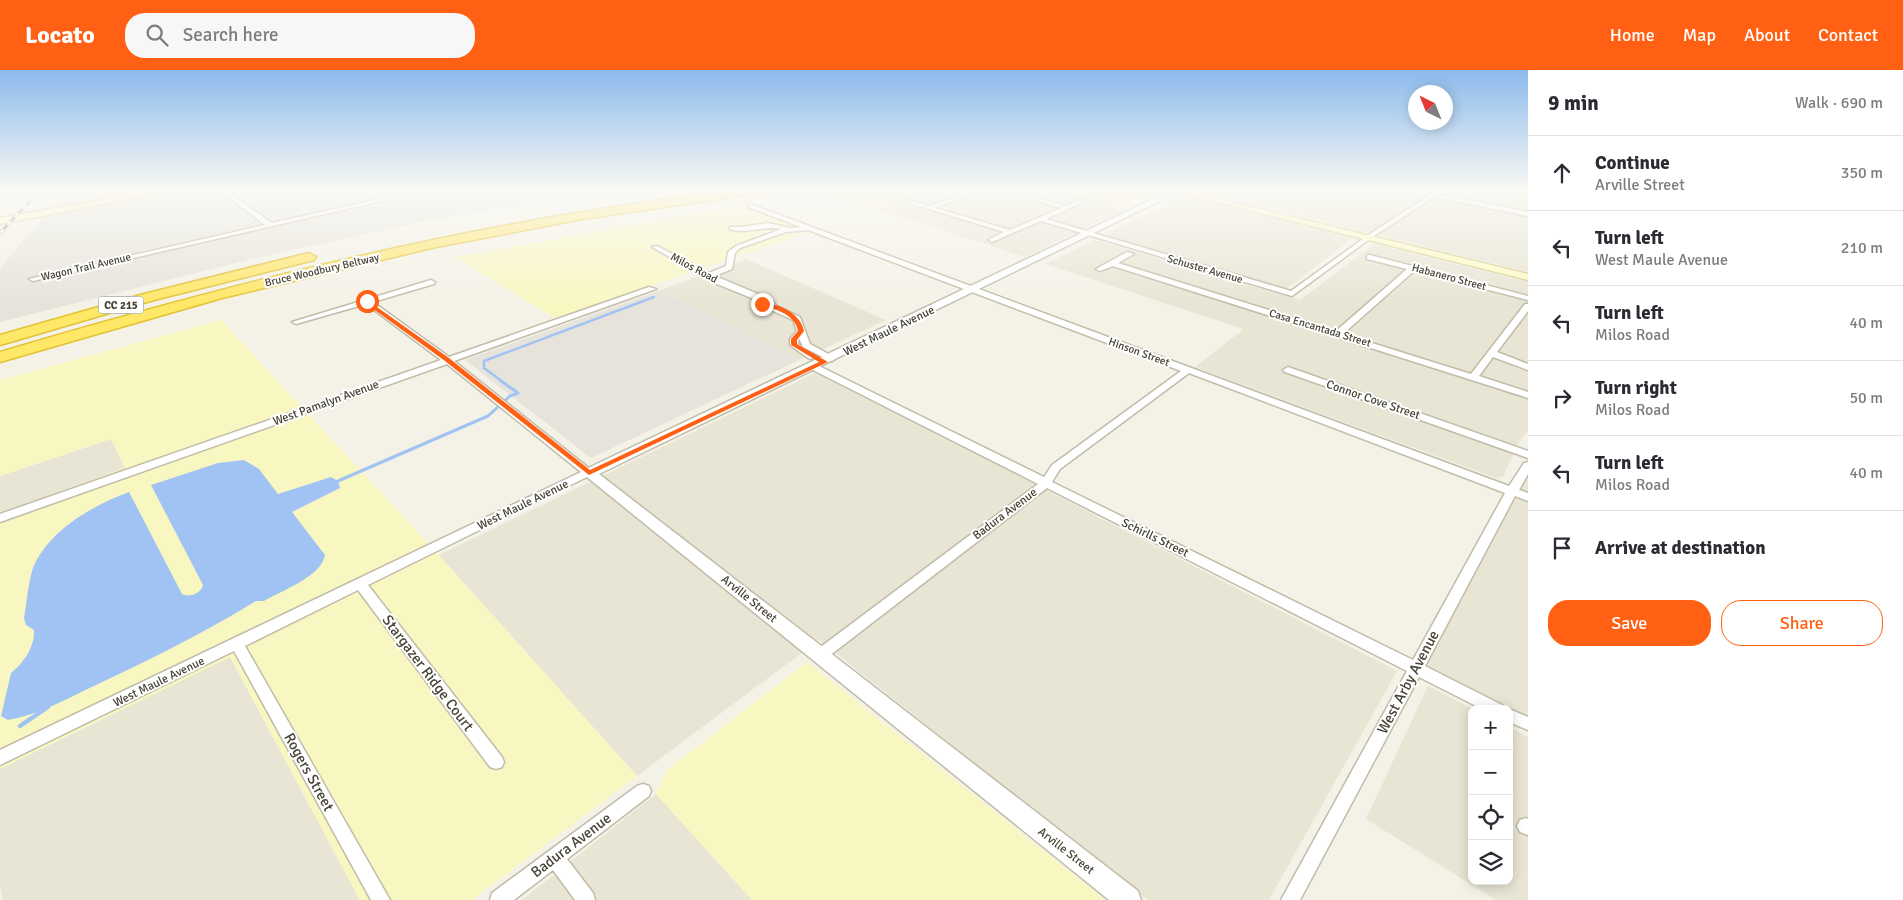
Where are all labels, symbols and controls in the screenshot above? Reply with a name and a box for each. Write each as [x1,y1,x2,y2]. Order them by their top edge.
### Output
search box [125,13,475,58]
text: Locato [25,20,95,50]
icon: search [143,21,171,49]
text: Search here [183,23,279,47]
text: Home [1610,24,1655,46]
text: Map [1683,24,1716,46]
text: About [1744,24,1790,46]
text: Contact [1818,24,1878,46]
north arrow [1408,85,1453,130]
text: 9 min [1548,90,1599,116]
text: Walk · 690 m [1795,93,1883,113]
text: Continue [1595,151,1670,175]
icon: ahead [1548,159,1576,187]
text: 350 m [1841,163,1883,183]
text: Arville Street [1595,175,1685,195]
text: Turn left [1595,226,1664,250]
icon: left [1548,234,1576,262]
text: 210 m [1841,238,1883,258]
street label: Wagon Trail Avenue [40,250,132,284]
street label: Bruce Woodbury Beltway [264,250,381,289]
street label: Milos Road [668,250,720,286]
text: West Maule Avenue [1595,250,1728,270]
street label: Schuster Avenue [1166,252,1244,286]
street label: Habanero Street [1410,261,1488,293]
route start [356,290,379,313]
route end [751,293,774,316]
road number: CC 215 [98,296,144,314]
text: Turn left [1595,301,1664,325]
street label: West Maule Avenue [841,302,937,360]
street label: Casa Encantada Street [1267,306,1373,350]
icon: left [1548,309,1576,337]
text: 40 m [1849,313,1883,333]
text: Milos Road [1595,325,1670,345]
street label: Hinson Street [1107,335,1171,369]
text: Turn right [1595,376,1677,400]
street label: West Pamalyn Avenue [271,377,381,429]
street label: Connor Cove Street [1324,377,1422,423]
icon: right [1548,384,1576,412]
text: 50 m [1849,388,1883,408]
text: Milos Road [1595,400,1670,420]
text: Turn left [1595,451,1664,475]
icon: left [1548,459,1576,487]
text: 40 m [1849,463,1883,483]
text: Milos Road [1595,475,1670,495]
street label: West Maule Avenue [475,476,571,534]
street label: Badura Avenue [970,485,1040,543]
street label: Schirlls Street [1119,515,1191,561]
icon: arrive [1548,534,1576,562]
text: Arrive at destination [1595,536,1766,560]
street label: Arville Street [718,572,780,626]
button: Save [1548,600,1711,646]
button: Share [1721,600,1883,646]
street label: Stargazer Ridge Court [378,611,478,735]
street label: West Arby Avenue [1373,627,1443,737]
street label: West Maule Avenue [111,653,207,711]
map controls [1468,705,1513,885]
button: + [1468,705,1513,750]
street label: Rogers Street [280,730,338,814]
button: − [1468,750,1513,795]
button: locate [1468,795,1513,840]
street label: Badura Avenue [527,809,615,881]
street label: Arville Street [1035,824,1097,878]
button: layers [1468,840,1513,885]

